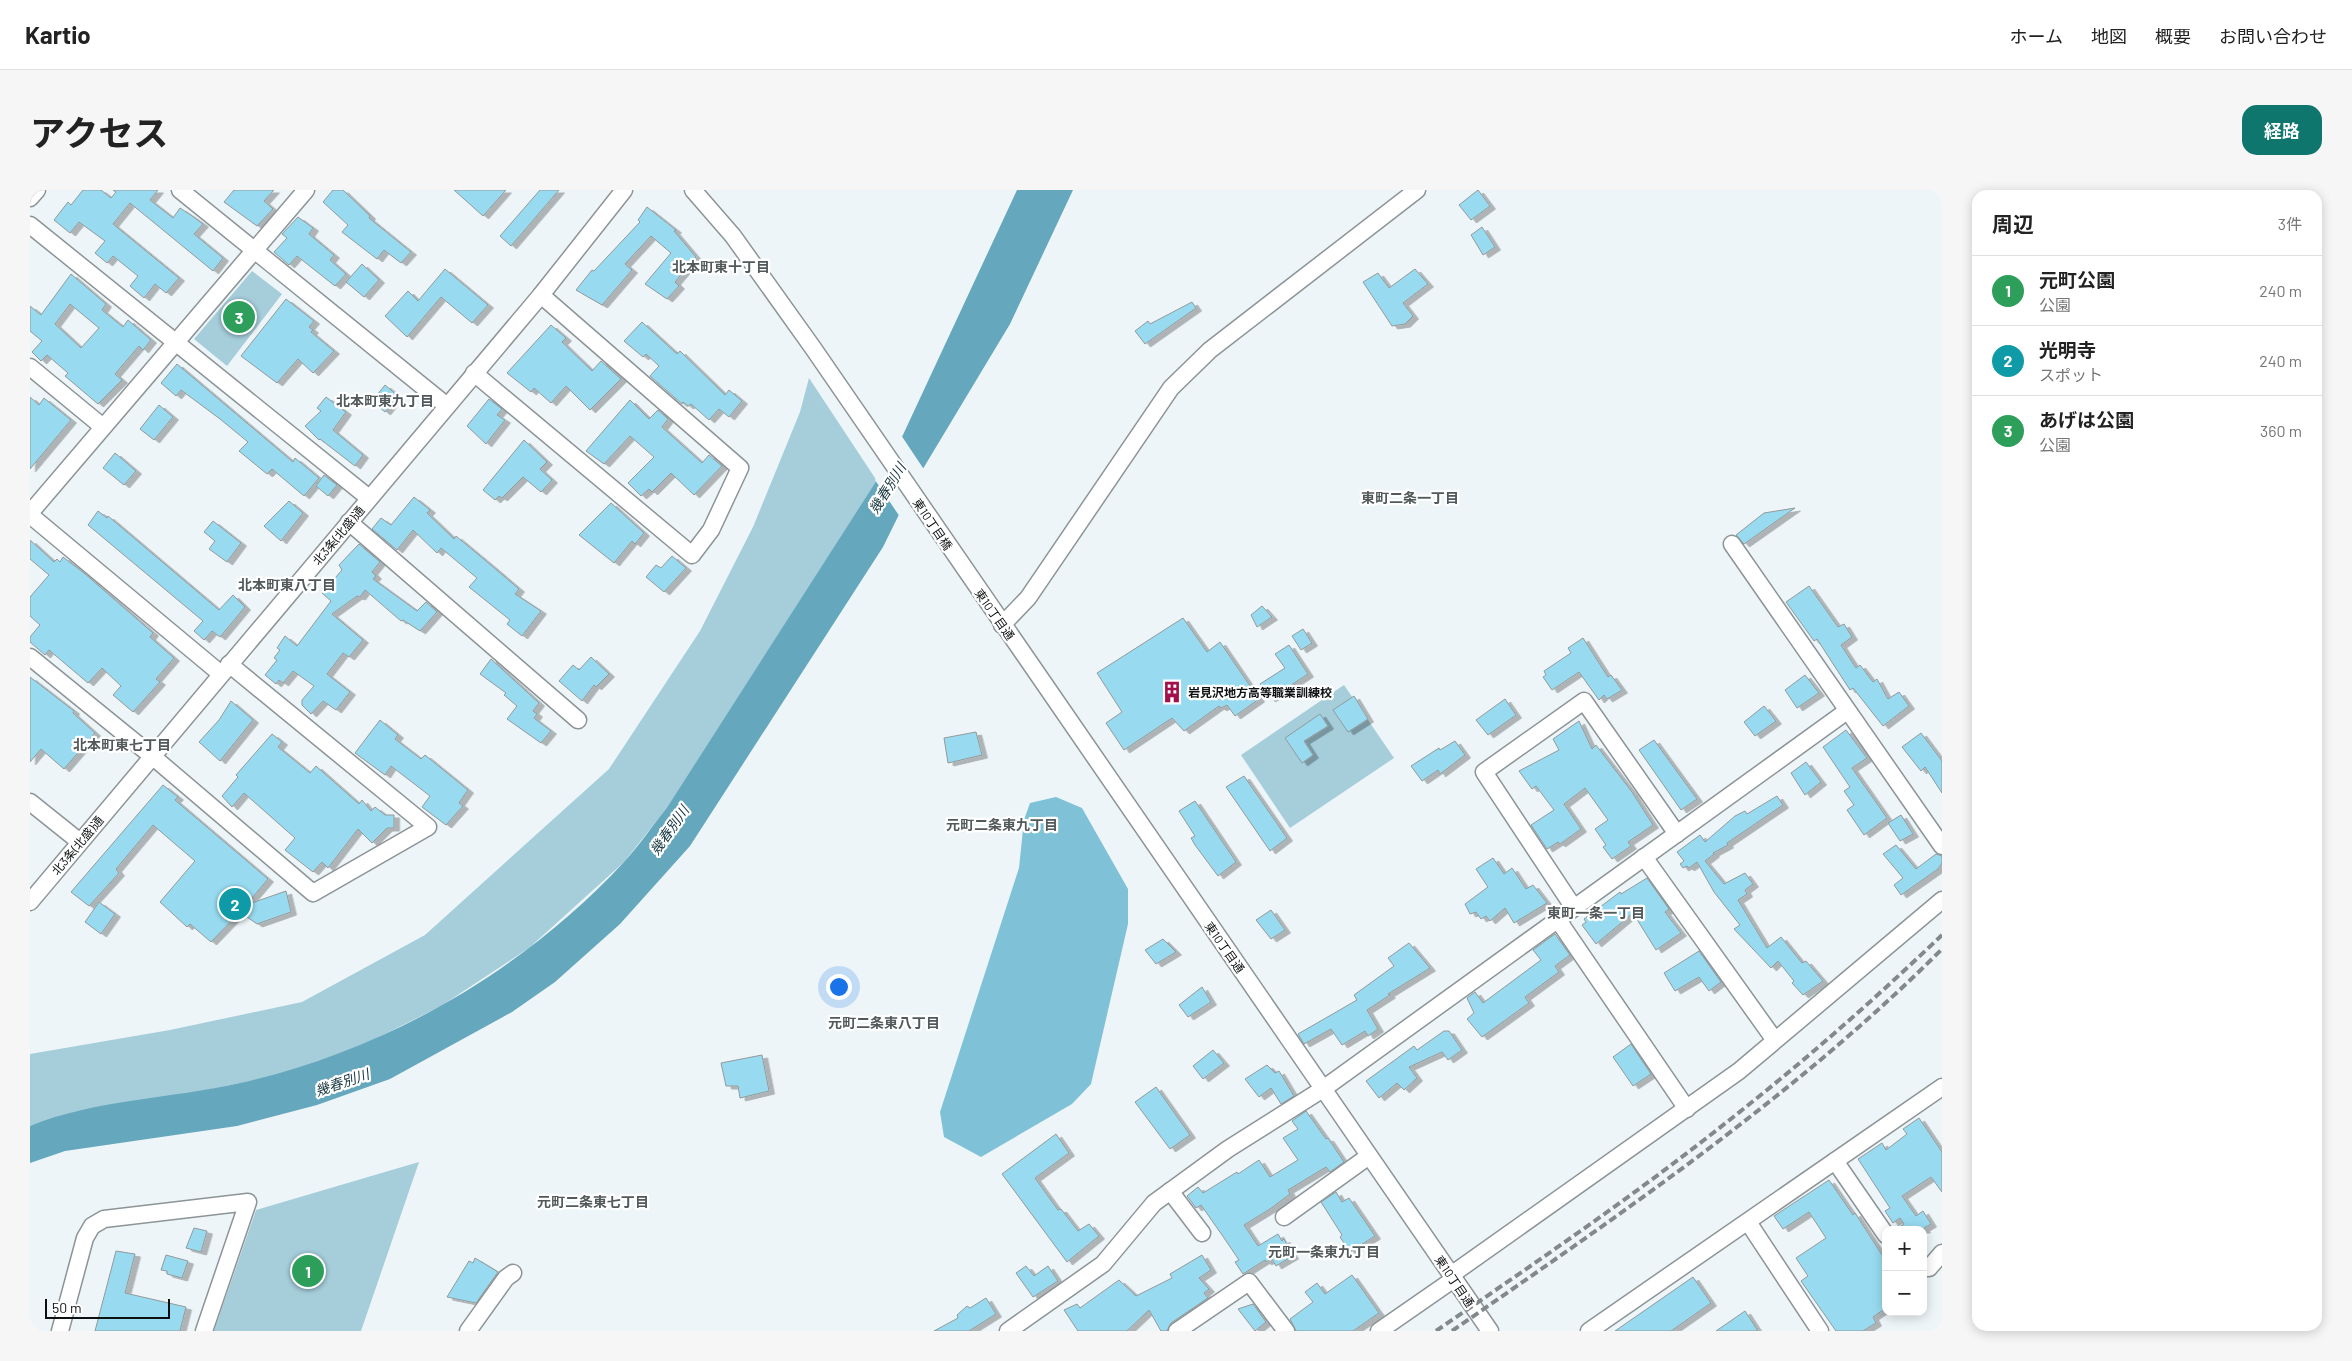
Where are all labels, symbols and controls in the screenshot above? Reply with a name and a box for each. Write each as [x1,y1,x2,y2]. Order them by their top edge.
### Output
text: Kartio [25,20,91,49]
text: ホーム [2010,25,2063,47]
text: 地図 [2091,25,2127,47]
text: 概要 [2155,25,2191,47]
text: お問い合わせ [2219,25,2327,47]
button: 経路 [2242,105,2322,155]
text: アクセス [30,111,168,153]
text: 周辺 [1992,211,2034,236]
text: 3件 [2278,214,2302,233]
district label: 北本町東十丁目 [672,258,770,275]
text: 元町公園 [2039,268,2115,291]
text: 1 [2005,281,2011,300]
text: 240 m [2259,281,2302,300]
text: 公園 [2039,295,2071,314]
pin: 3 [223,298,255,336]
text: 光明寺 [2039,338,2096,361]
text: 2 [2004,351,2012,370]
text: 240 m [2259,351,2302,370]
text: スポット [2039,365,2103,384]
district label: 北本町東九丁目 [336,392,434,409]
text: あげは公園 [2039,408,2134,431]
text: 3 [2004,421,2012,440]
text: 360 m [2260,421,2302,440]
text: 公園 [2039,435,2071,454]
water label: 幾春別川 [865,458,910,516]
district label: 東町二条一丁目 [1361,489,1459,506]
street label: 東10丁目橋 [911,496,955,552]
street label: 北3条(北盛)通 [309,503,367,567]
district label: 北本町東八丁目 [238,576,336,593]
street label: 東10丁目通 [972,586,1018,642]
building icon: 岩見沢地方高等職業訓練校 [1159,679,1185,705]
place label: 岩見沢地方高等職業訓練校 [1188,685,1332,699]
district label: 北本町東七丁目 [73,736,171,753]
water label: 幾春別川 [646,801,693,858]
street label: 北3条(北盛)通 [48,813,106,877]
district label: 元町二条東九丁目 [946,816,1058,833]
pin: 2 [219,885,251,923]
district label: 東町一条一丁目 [1547,904,1645,921]
street label: 東10丁目通 [1202,919,1248,975]
your location [826,974,852,1000]
district label: 元町二条東八丁目 [828,1014,940,1031]
water label: 幾春別川 [313,1064,373,1099]
district label: 元町二条東七丁目 [537,1193,649,1210]
map controls [1882,1226,1927,1316]
button: + [1882,1226,1927,1271]
district label: 元町一条東九丁目 [1268,1243,1380,1260]
pin: 1 [292,1252,324,1290]
street label: 東10丁目通 [1433,1253,1477,1309]
button: − [1882,1271,1927,1316]
scale bar [45,1296,170,1319]
text: 50 m [52,1299,81,1316]

